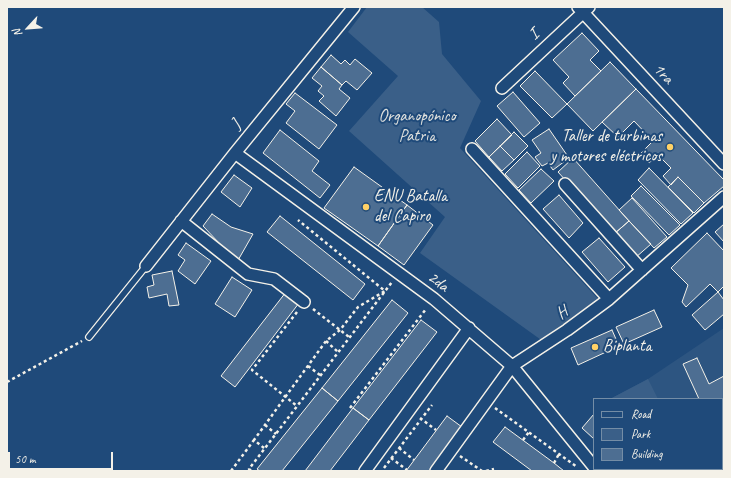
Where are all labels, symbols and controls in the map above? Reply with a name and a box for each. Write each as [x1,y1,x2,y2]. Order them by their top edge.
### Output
north arrow [8,8,48,48]
street label: I [525,25,543,45]
text: N [9,27,25,39]
street label: 1ra [648,59,678,89]
park label: Organopónico Patria [379,107,455,147]
street label: J [226,117,246,133]
place label: Taller de turbinas y motores eléctricos [550,127,662,167]
marker: Taller de turbinas y motores eléctricos [665,142,675,152]
place label: ENU Batalla del Capiro [374,187,447,227]
marker: ENU Batalla del Capiro [361,202,371,212]
street label: 2da [423,267,453,297]
street label: H [552,302,572,324]
place label: Biplanta [603,337,652,357]
marker: Biplanta [590,342,600,352]
legend [593,398,723,470]
text: Road [631,406,651,422]
text: Park [631,426,650,442]
scale bar [10,444,115,470]
text: Building [631,446,663,462]
text: 50 m [15,451,35,467]

